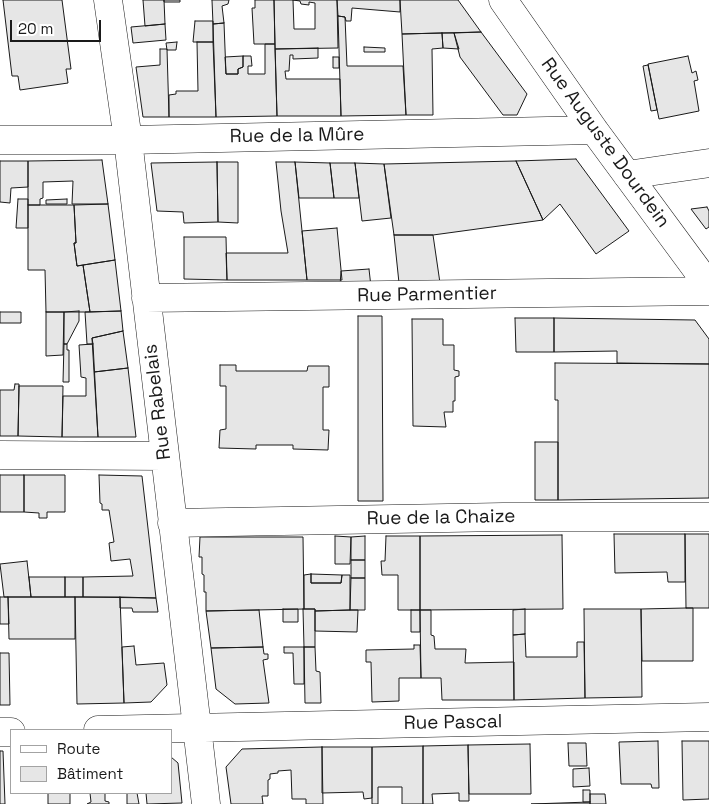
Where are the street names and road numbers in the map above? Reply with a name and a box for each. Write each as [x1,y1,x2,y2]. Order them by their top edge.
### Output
street label: Rue Auguste Dourdein [536,54,674,232]
street label: Rue de la Mûre [229,123,365,149]
street label: Rue Parmentier [357,282,497,308]
street label: Rue Rabelais [140,343,176,461]
street label: Rue de la Chaize [366,505,516,531]
street label: Rue Pascal [403,711,503,735]

